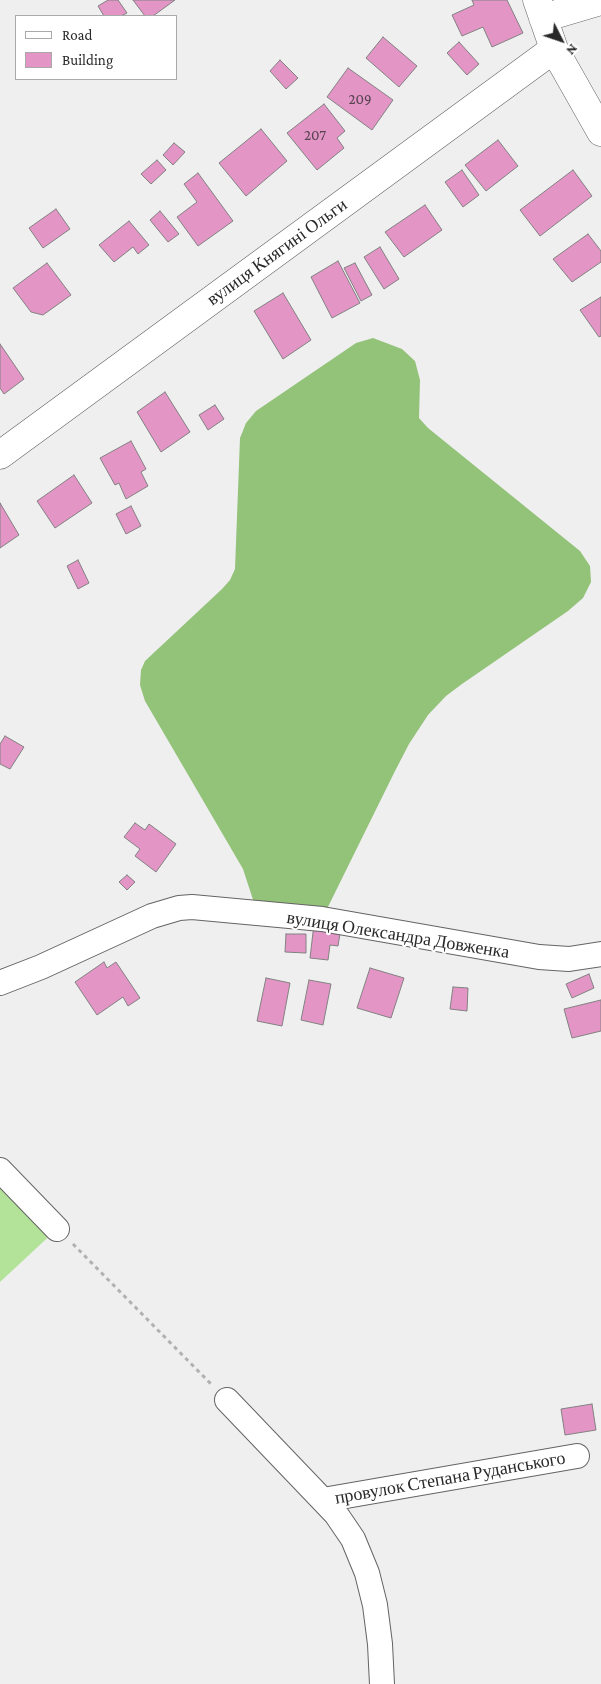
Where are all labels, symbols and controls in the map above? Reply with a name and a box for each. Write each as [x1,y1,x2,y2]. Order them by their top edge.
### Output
legend [15,15,178,80]
north arrow [536,15,586,65]
text: Road [62,27,92,43]
text: N [563,41,581,59]
text: Building [62,52,113,68]
house number: 209 [348,90,372,108]
house number: 207 [304,126,326,144]
street label: вулиця Княгині Ольги [203,194,351,310]
street label: вулиця Олександра Довженка [285,907,511,963]
street label: провулок Степана Руданського [333,1447,567,1509]

